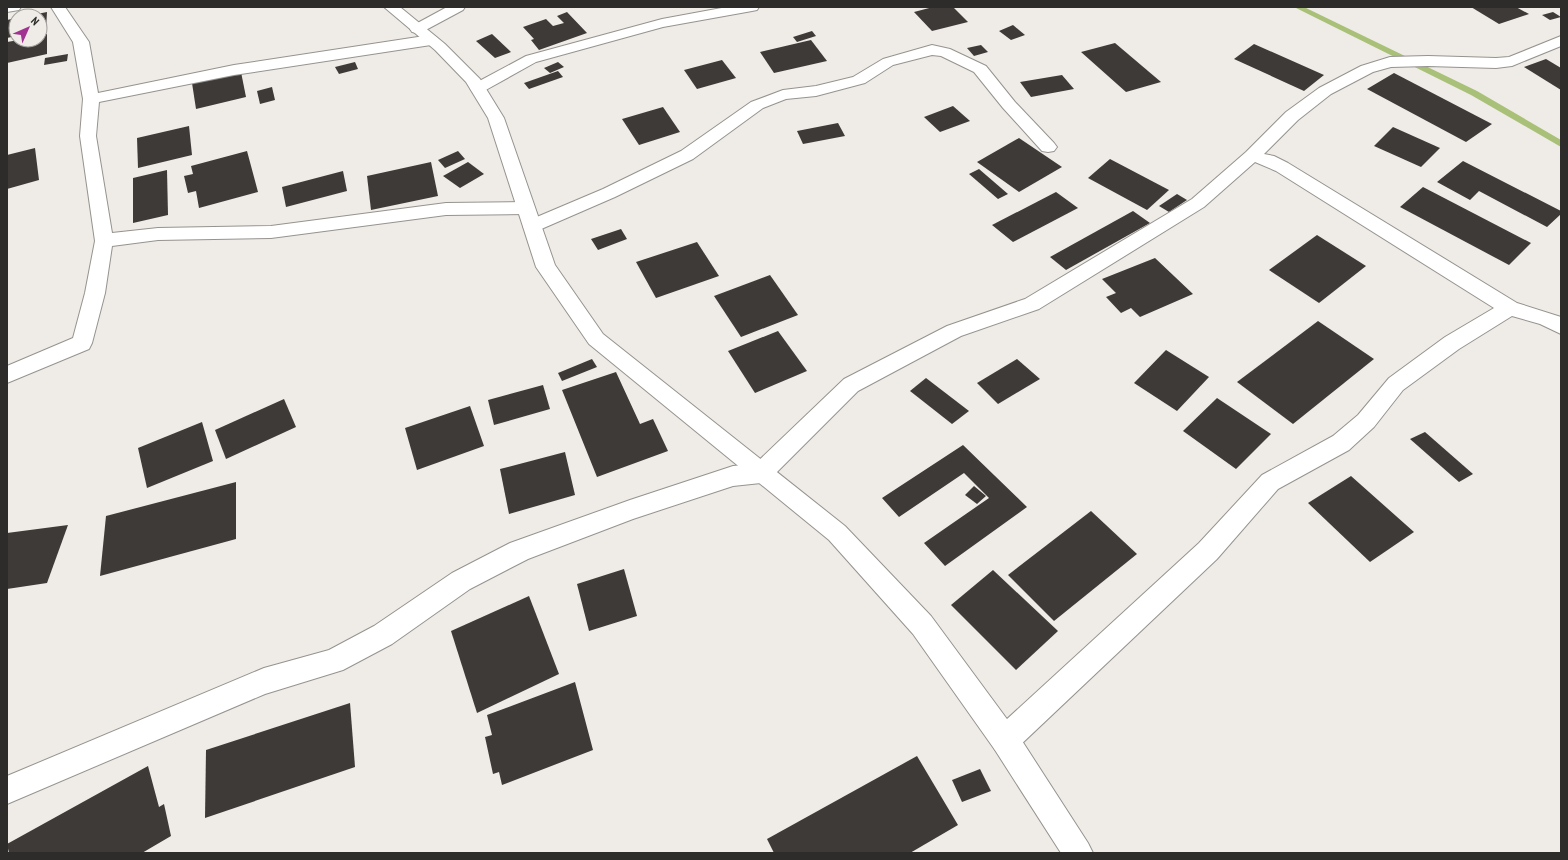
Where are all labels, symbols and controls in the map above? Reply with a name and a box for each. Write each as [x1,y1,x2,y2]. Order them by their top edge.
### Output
north arrow [8,8,48,48]
text: N [28,14,42,28]

